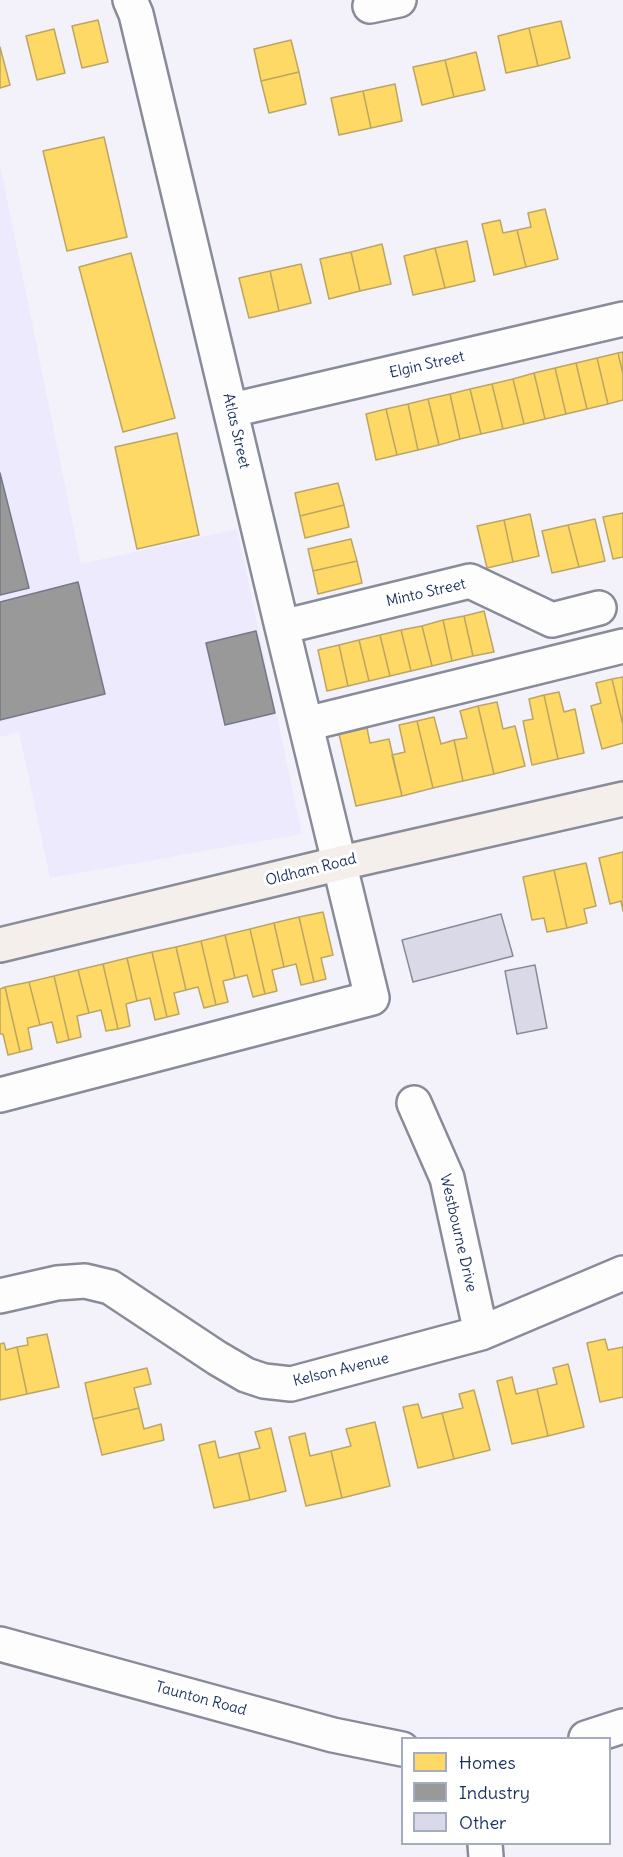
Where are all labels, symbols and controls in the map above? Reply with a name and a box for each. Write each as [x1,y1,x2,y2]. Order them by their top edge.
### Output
street label: Elgin Street [388,348,466,382]
street label: Atlas Street [219,392,253,470]
street label: Minto Street [384,575,468,611]
street label: Oldham Road [264,850,358,890]
street label: Westbourne Drive [436,1172,480,1294]
street label: Kelson Avenue [291,1349,391,1391]
street label: Taunton Road [153,1678,249,1720]
legend [401,1737,611,1845]
text: Homes [459,1751,516,1774]
text: Industry [459,1781,530,1804]
text: Other [459,1811,506,1834]

